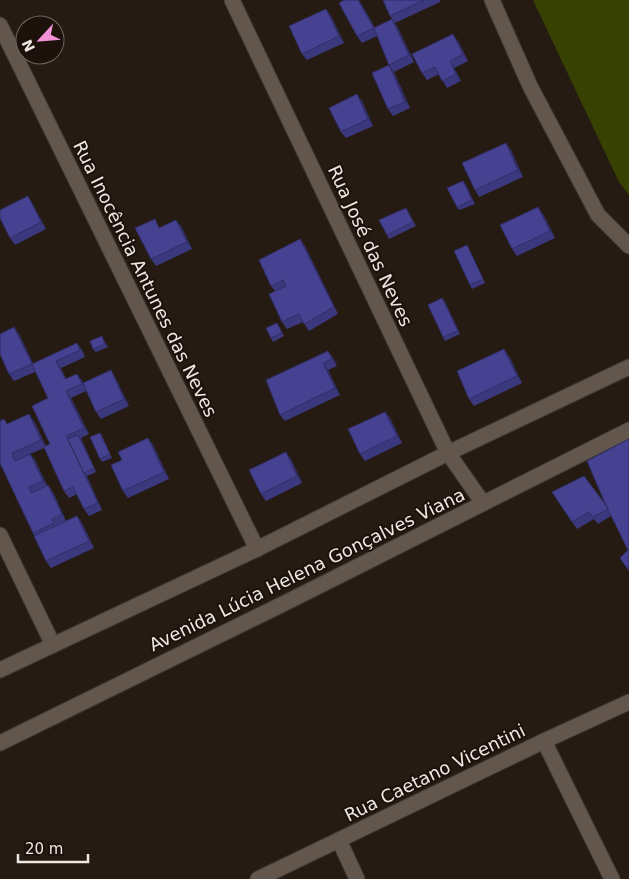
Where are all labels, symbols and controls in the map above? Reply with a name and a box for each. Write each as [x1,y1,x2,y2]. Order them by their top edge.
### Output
north arrow [15,15,65,65]
text: N [19,37,38,54]
street label: Rua Inocência Antunes das Neves [69,137,222,420]
street label: Rua José das Neves [324,162,417,330]
street label: Avenida Lúcia Helena Gonçalves Viana [145,484,468,655]
street label: Rua Caetano Vicentini [341,720,529,826]
scale bar [18,832,88,864]
text: 20 m [25,840,63,858]

